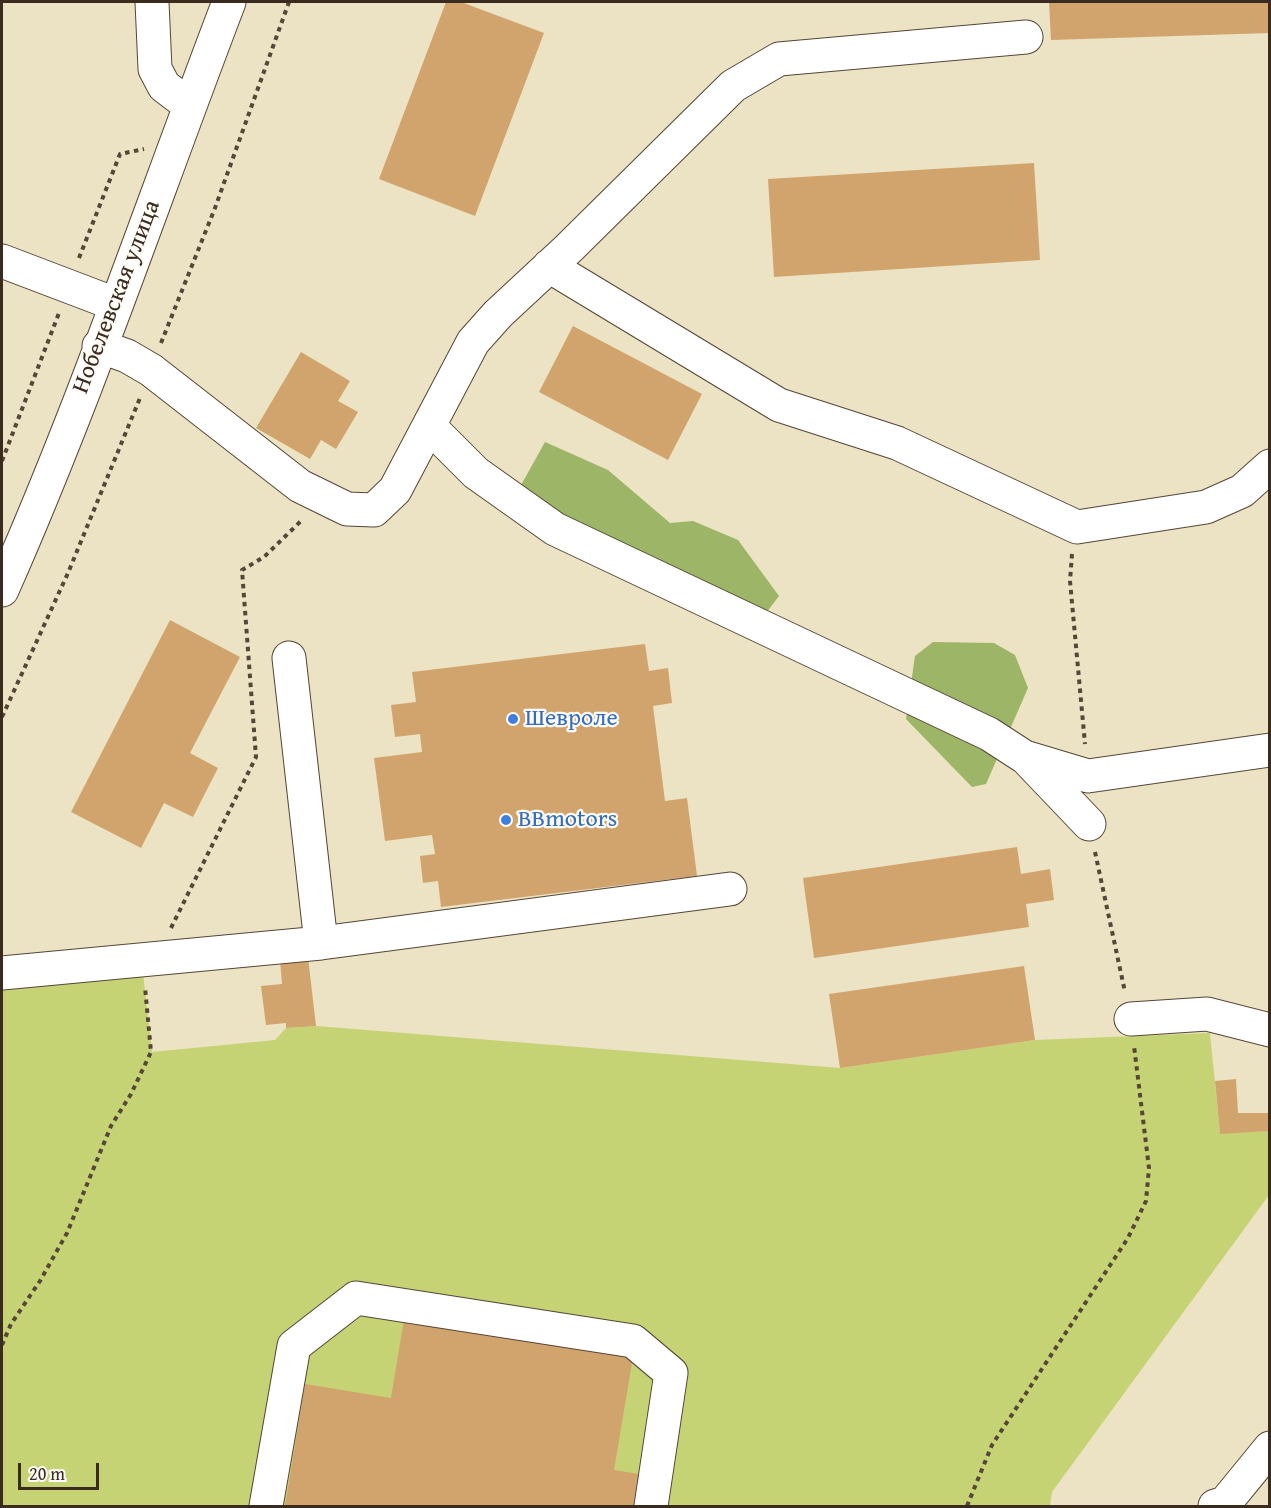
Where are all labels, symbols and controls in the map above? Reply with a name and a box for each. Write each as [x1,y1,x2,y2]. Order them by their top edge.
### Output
street label: Нобелевская улица [67,196,167,398]
place label: Шевроле [525,705,618,733]
marker: Шевроле [506,712,520,726]
place label: BBmotors [518,806,617,834]
marker: BBmotors [499,813,513,827]
scale bar [21,1451,102,1489]
text: 20 m [29,1460,65,1487]

